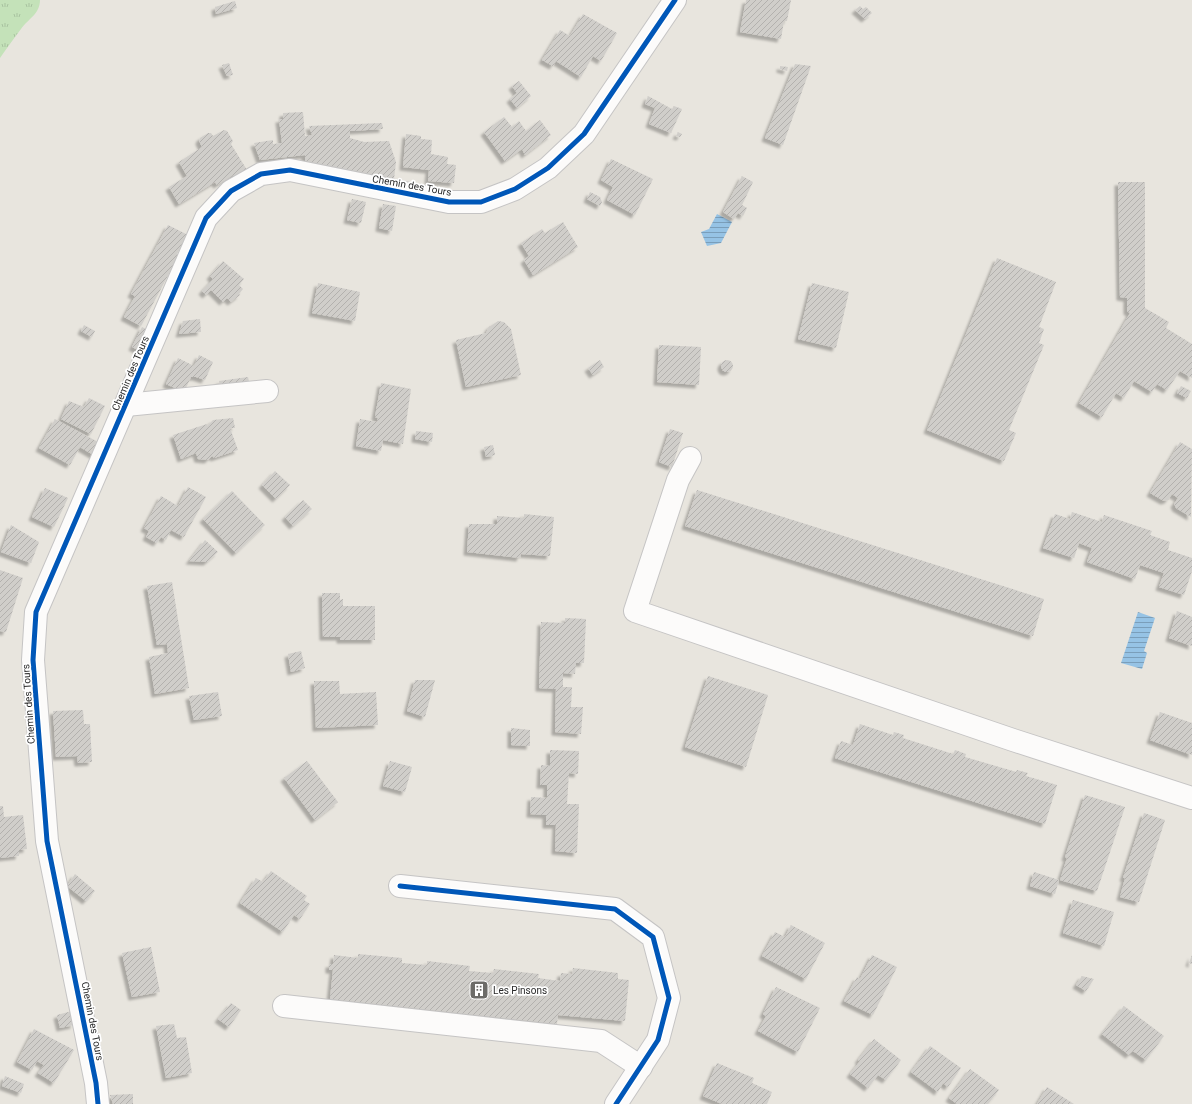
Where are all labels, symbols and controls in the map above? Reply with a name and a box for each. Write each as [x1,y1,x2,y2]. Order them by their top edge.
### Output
street label: Chemin des Tours [371,173,452,198]
street label: Chemin des Tours [110,334,151,412]
street label: Chemin des Tours [20,664,37,744]
building icon: Les Pinsons [468,979,490,1001]
street label: Chemin des Tours [79,981,106,1061]
place label: Les Pinsons [493,985,547,996]

